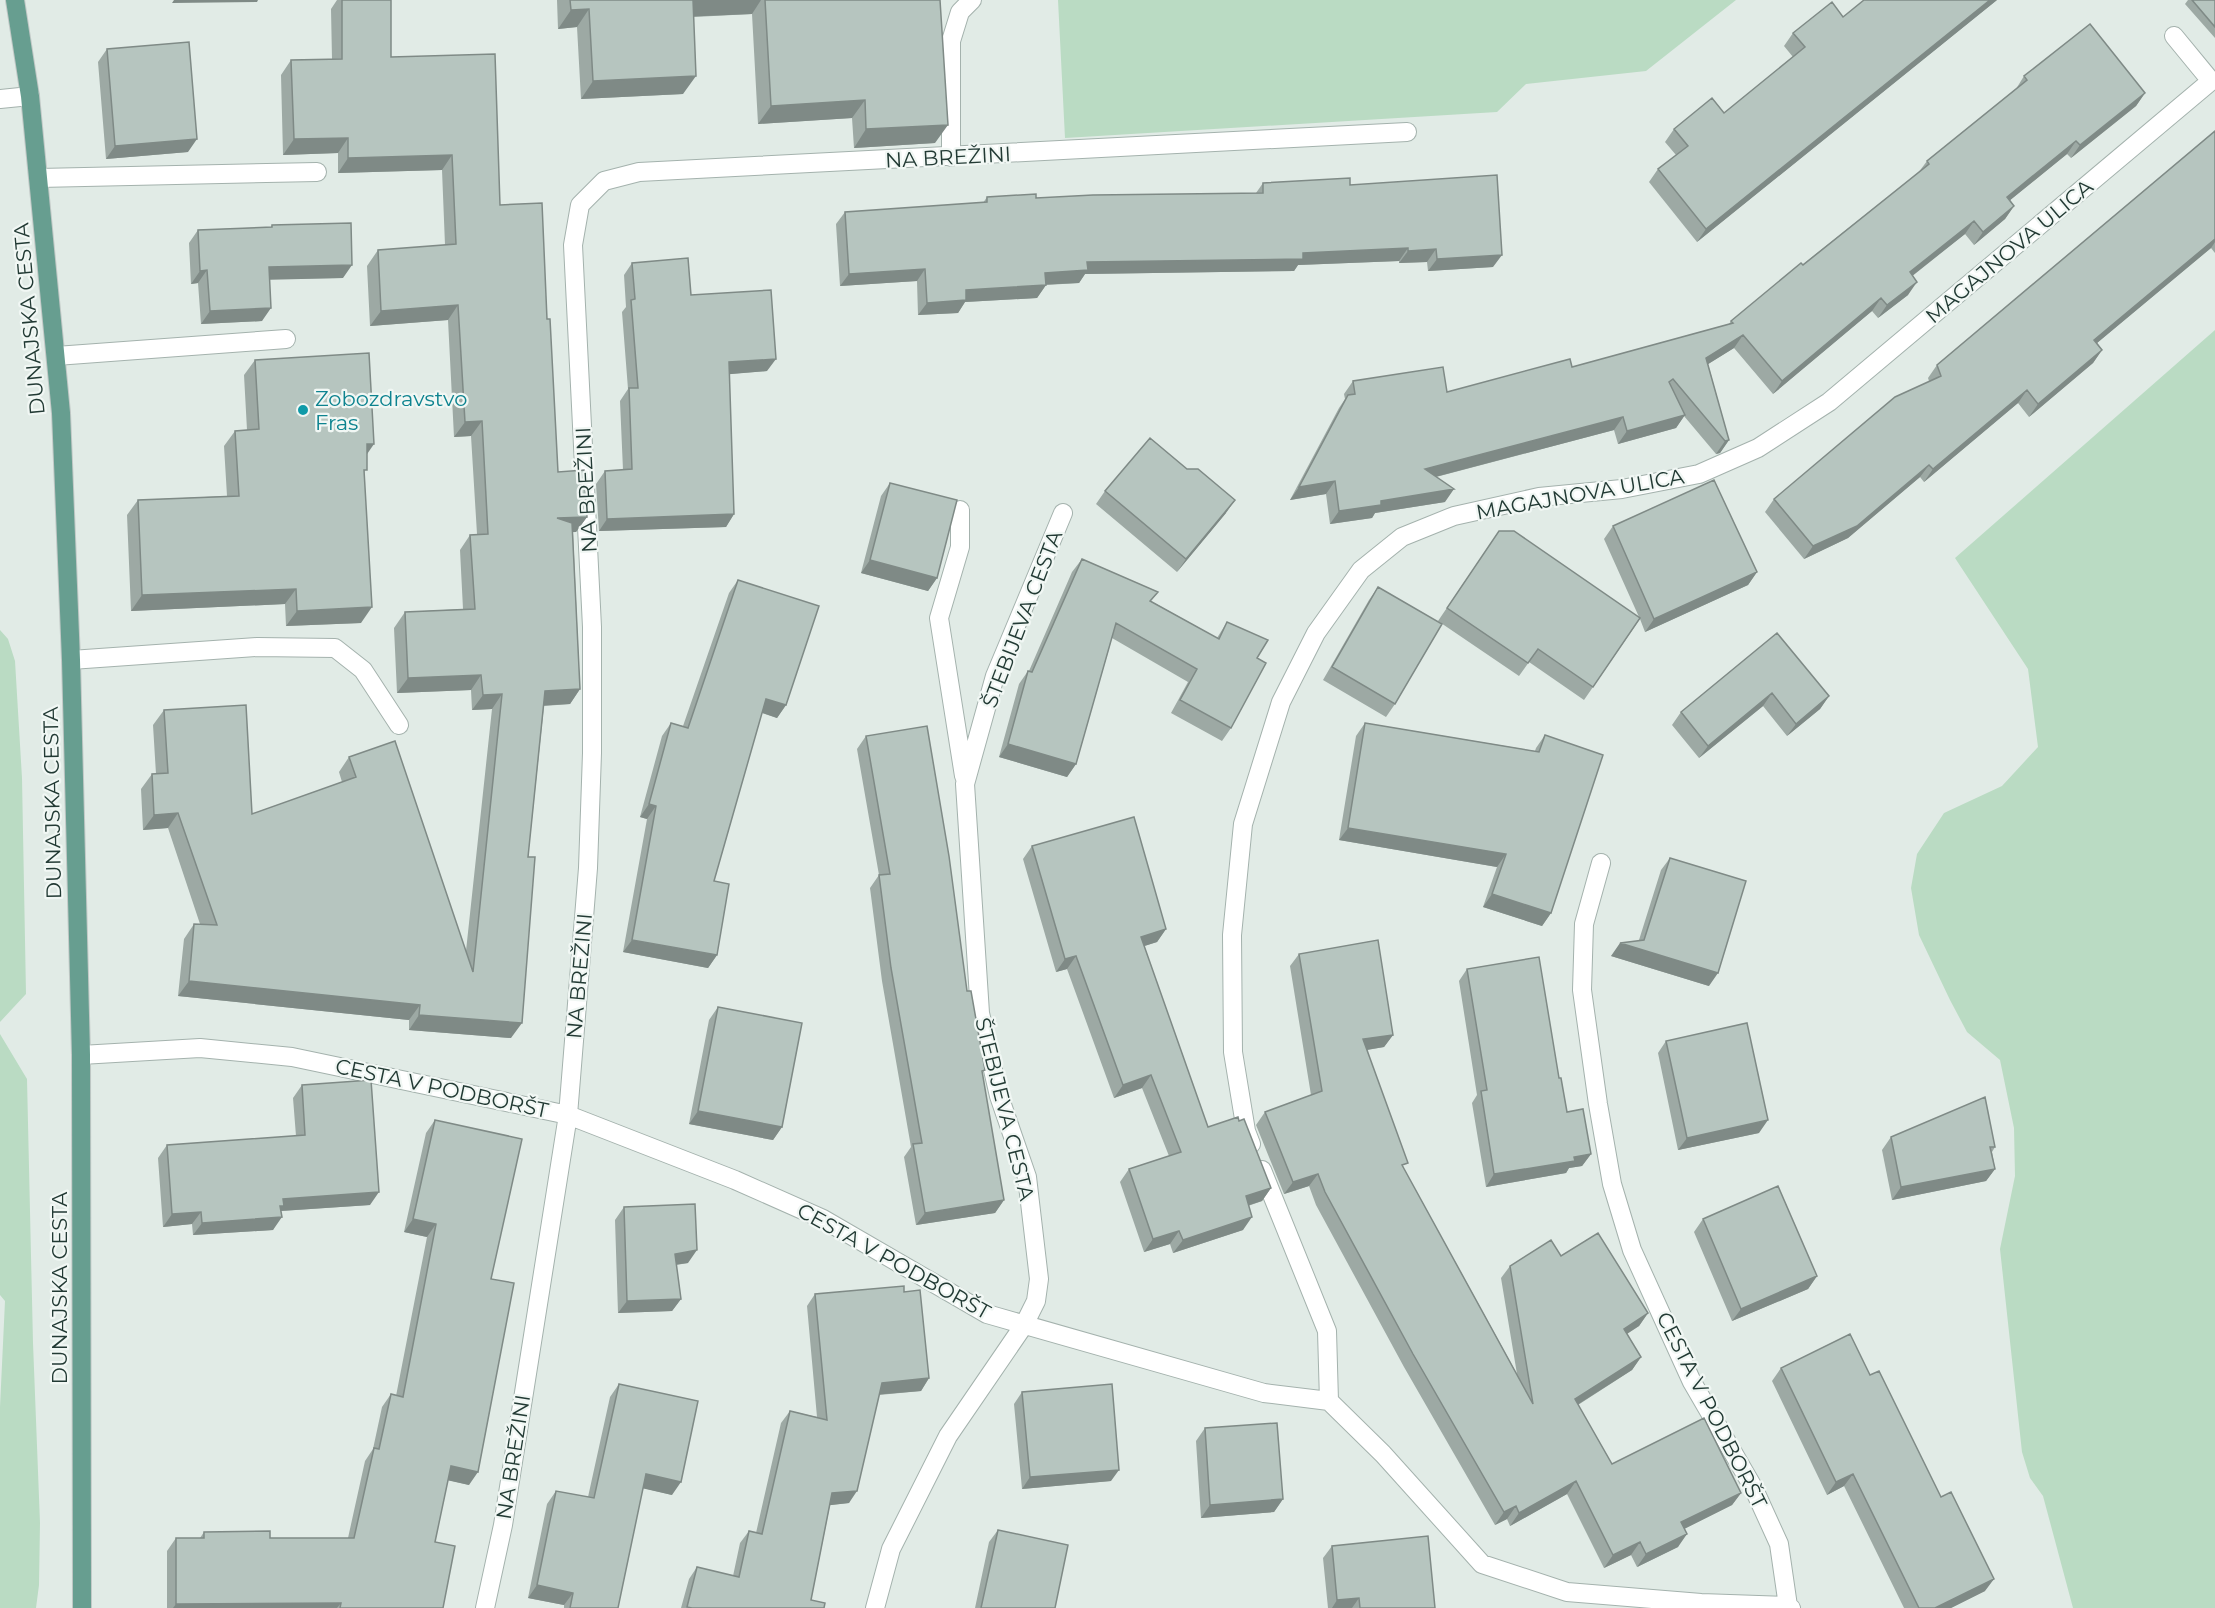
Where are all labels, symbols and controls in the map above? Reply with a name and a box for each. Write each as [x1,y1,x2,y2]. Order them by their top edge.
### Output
street label: NA BREŽINI [884,141,1012,173]
street label: MAGAJNOVA ULICA [1920,173,2098,328]
street label: DUNAJSKA CESTA [8,221,50,416]
place label: Zobozdravstvo Fras [315,386,467,435]
marker: Zobozdravstvo Fras [296,403,310,417]
street label: NA BREŽINI [570,426,602,554]
street label: MAGAJNOVA ULICA [1474,463,1687,525]
street label: ŠTEBIJEVA CESTA [977,526,1068,711]
street label: DUNAJSKA CESTA [38,705,66,900]
street label: NA BREŽINI [561,912,597,1040]
street label: ŠTEBIJEVA CESTA [970,1015,1040,1204]
street label: CESTA V PODBORŠT [333,1053,551,1123]
street label: DUNAJSKA CESTA [47,1191,72,1384]
street label: CESTA V PODBORŠT [793,1197,995,1325]
street label: CESTA V PODBORŠT [1652,1308,1772,1512]
street label: NA BREŽINI [491,1393,535,1521]

